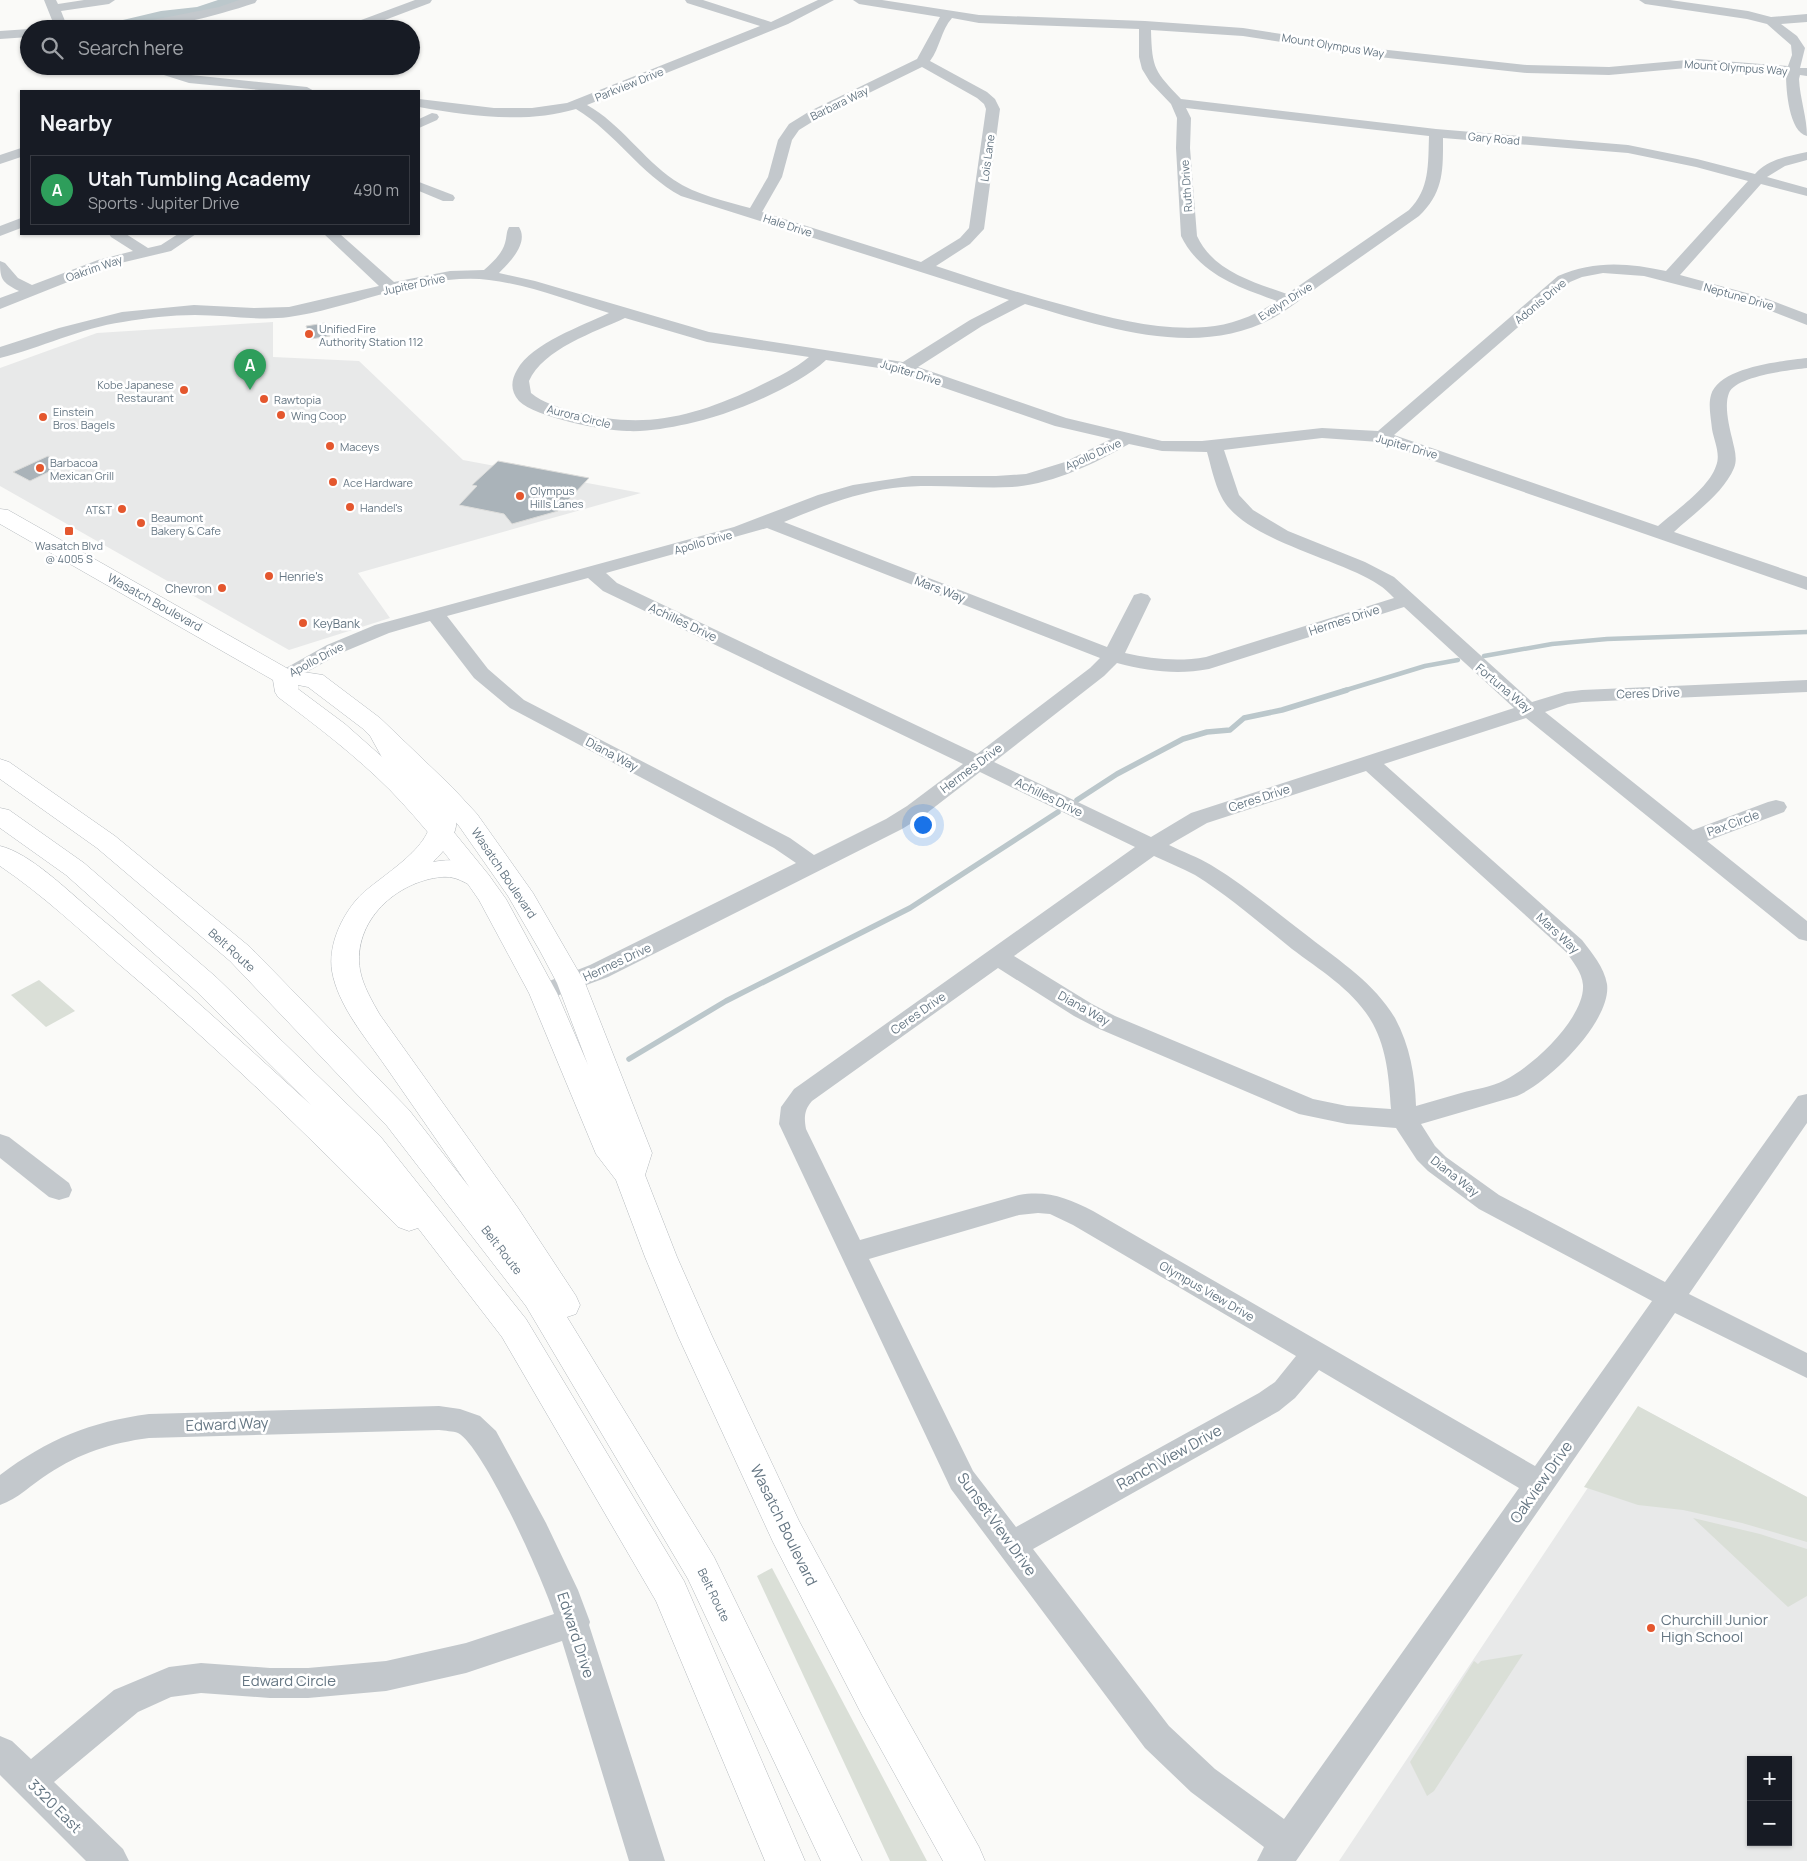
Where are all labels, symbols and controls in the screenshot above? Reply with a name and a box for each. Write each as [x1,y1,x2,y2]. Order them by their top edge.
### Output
search box [20,20,420,75]
street label: Mount Olympus Way [1281,29,1385,61]
icon: search [38,34,66,62]
text: Search here [78,35,184,61]
street label: Mount Olympus Way [1684,56,1788,78]
street label: Parkview Drive [593,63,666,105]
street label: Barbara Way [807,82,871,124]
text: Nearby [40,109,112,137]
street label: Gary Road [1468,128,1520,148]
street label: Lois Lane [976,133,998,182]
street label: Ruth Drive [1177,159,1195,213]
text: Utah Tumbling Academy [88,166,311,192]
text: A [52,179,62,201]
text: 490 m [353,179,399,201]
text: Sports · Jupiter Drive [88,192,239,214]
street label: Hale Drive [762,210,815,240]
street label: Oakrim Way [64,251,125,285]
street label: Jupiter Drive [382,270,447,298]
street label: Adonis Drive [1511,275,1569,327]
street label: Evelyn Drive [1255,278,1315,323]
street label: Neptune Drive [1702,279,1776,313]
place label: Unified Fire Authority Station 112 [319,321,423,349]
marker: Unified Fire Authority Station 112 [303,328,315,340]
pin: A [234,349,266,390]
street label: Jupiter Drive [879,356,944,389]
place label: Kobe Japanese Restaurant [97,377,175,405]
marker: Kobe Japanese Restaurant [178,384,190,396]
place label: Rawtopia [274,392,321,407]
marker: Rawtopia [258,393,270,405]
street label: Aurora Circle [546,401,613,431]
place label: Einstein Bros. Bagels [53,404,115,432]
place label: Wing Coop [291,408,347,423]
marker: Wing Coop [275,409,287,421]
marker: Einstein Bros. Bagels [37,411,49,423]
street label: Jupiter Drive [1375,430,1440,462]
street label: Apollo Drive [1063,435,1124,473]
place label: Maceys [340,439,379,454]
marker: Maceys [324,440,336,452]
place label: Barbacoa Mexican Grill [50,455,114,483]
marker: Barbacoa Mexican Grill [34,462,46,474]
place label: Ace Hardware [343,475,414,490]
marker: Ace Hardware [327,476,339,488]
place label: Olympus Hills Lanes [530,483,584,511]
marker: Olympus Hills Lanes [514,490,526,502]
place label: Handel's [360,500,403,515]
marker: Handel's [344,501,356,513]
place label: AT&T [85,502,112,517]
marker: AT&T [116,503,128,515]
place label: Beaumont Bakery & Cafe [151,510,222,538]
marker: Beaumont Bakery & Cafe [135,517,147,529]
marker: Wasatch Blvd @ 4005 S [63,525,75,537]
street label: Apollo Drive [672,526,734,557]
place label: Wasatch Blvd @ 4005 S [35,538,103,566]
place label: Henrie's [279,568,323,585]
street label: Wasatch Boulevard [105,569,205,635]
marker: Henrie's [263,570,275,582]
street label: Mars Way [912,572,968,607]
place label: Chevron [165,580,212,597]
marker: Chevron [216,582,228,594]
street label: Achilles Drive [646,599,720,645]
street label: Hermes Drive [1306,601,1382,639]
place label: KeyBank [313,615,361,632]
marker: KeyBank [297,617,309,629]
street label: Apollo Drive [286,638,346,680]
street label: Fortuna Way [1472,659,1536,717]
street label: Ceres Drive [1616,683,1680,703]
street label: Diana Way [583,733,642,775]
street label: Hermes Drive [937,739,1005,797]
street label: Achilles Drive [1012,773,1086,821]
street label: Ceres Drive [1226,780,1292,816]
street label: Pax Circle [1705,806,1761,840]
your location [910,812,936,838]
street label: Wasatch Boulevard [467,824,541,922]
street label: Mars Way [1533,909,1584,958]
street label: Belt Route [205,924,259,976]
street label: Hermes Drive [580,939,654,985]
street label: Diana Way [1055,987,1114,1030]
street label: Ceres Drive [887,988,949,1038]
street label: Diana Way [1427,1152,1483,1201]
street label: Belt Route [478,1222,526,1278]
street label: Olympus View Drive [1156,1257,1258,1325]
street label: Edward Way [185,1412,269,1436]
street label: Ranch View Drive [1113,1419,1226,1495]
street label: Oakview Drive [1505,1437,1577,1527]
street label: Wasatch Boulevard [746,1461,822,1589]
street label: Sunset View Drive [952,1468,1042,1580]
street label: Belt Route [694,1565,734,1625]
street label: Edward Drive [552,1589,600,1681]
place label: Churchill Junior High School [1661,1609,1769,1647]
marker: Churchill Junior High School [1645,1622,1657,1634]
street label: Edward Circle [242,1670,336,1691]
map controls [1747,1756,1792,1846]
button: + [1747,1756,1792,1801]
street label: 3320 East [24,1775,86,1837]
button: − [1747,1801,1792,1846]

